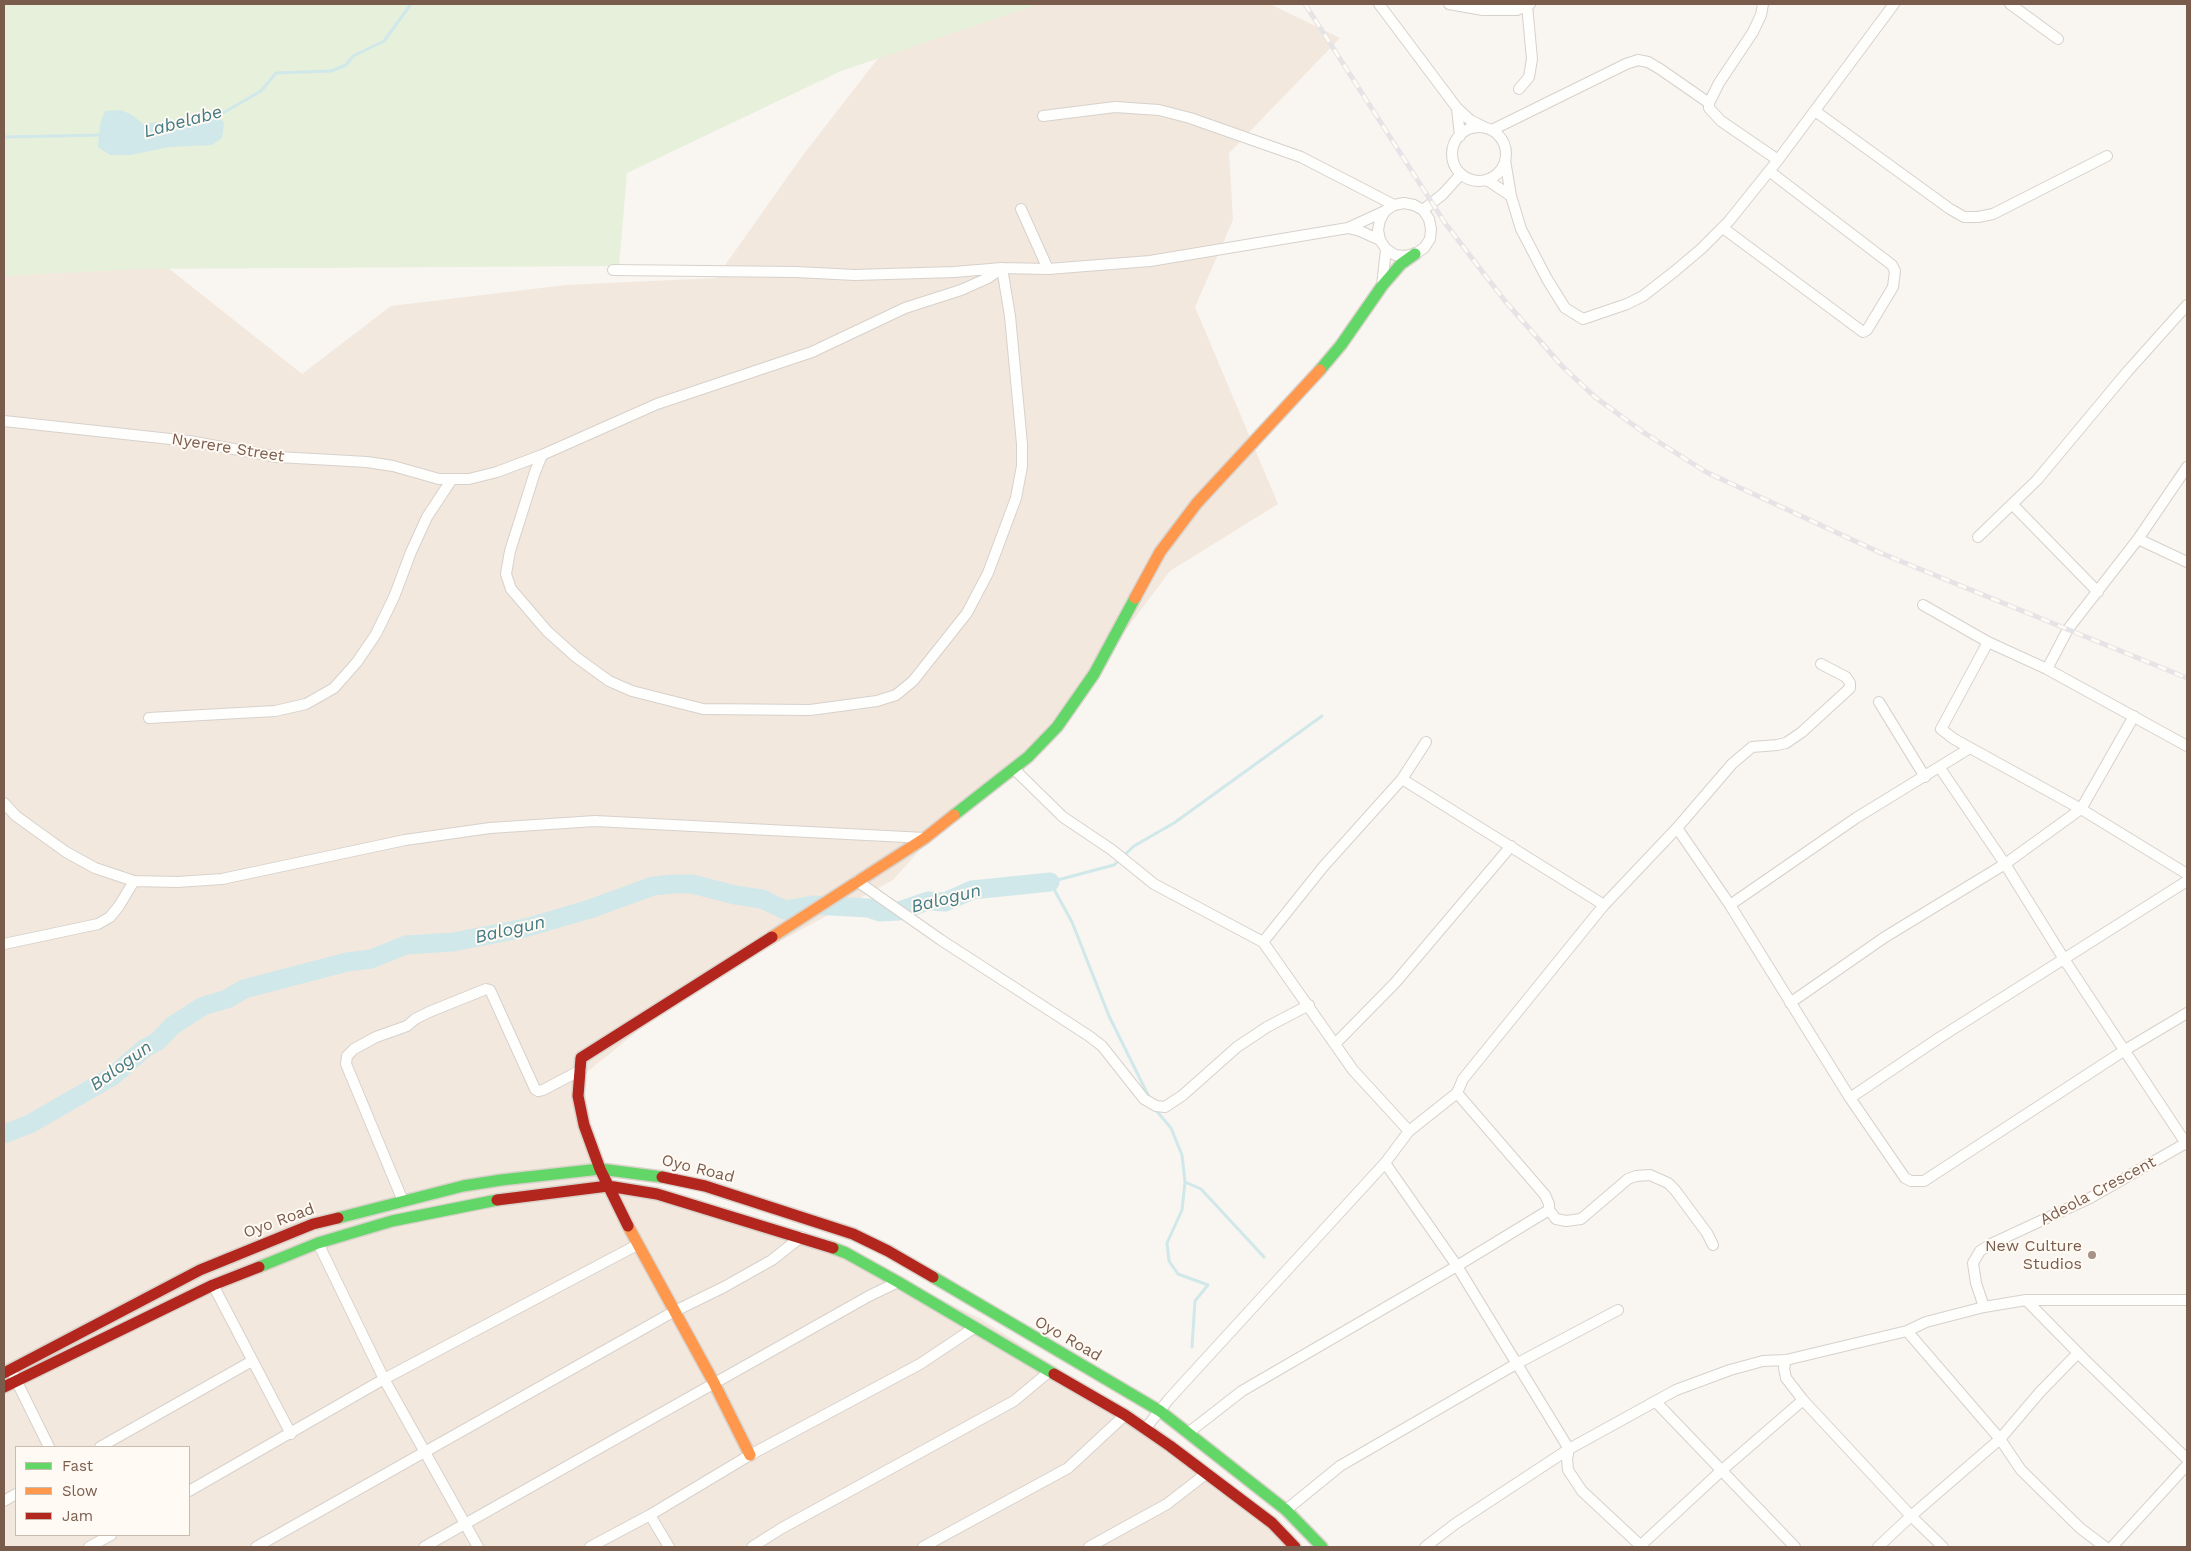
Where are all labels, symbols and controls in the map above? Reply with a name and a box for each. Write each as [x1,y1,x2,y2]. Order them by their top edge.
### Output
water label: Labelabe [141,101,225,143]
street label: Nyerere Street [170,430,286,466]
water label: Balogun [909,880,983,918]
water label: Balogun [473,911,547,949]
water label: Balogun [86,1036,156,1096]
street label: Oyo Road [660,1151,736,1187]
street label: Adeola Crescent [2037,1152,2159,1230]
street label: Oyo Road [241,1199,317,1243]
place label: New Culture Studios [1985,1236,2082,1274]
marker: New Culture Studios [2086,1249,2098,1261]
street label: Oyo Road [1031,1312,1105,1366]
legend [15,1446,190,1536]
text: Fast [62,1457,93,1475]
text: Slow [62,1482,98,1500]
text: Jam [62,1507,93,1525]

